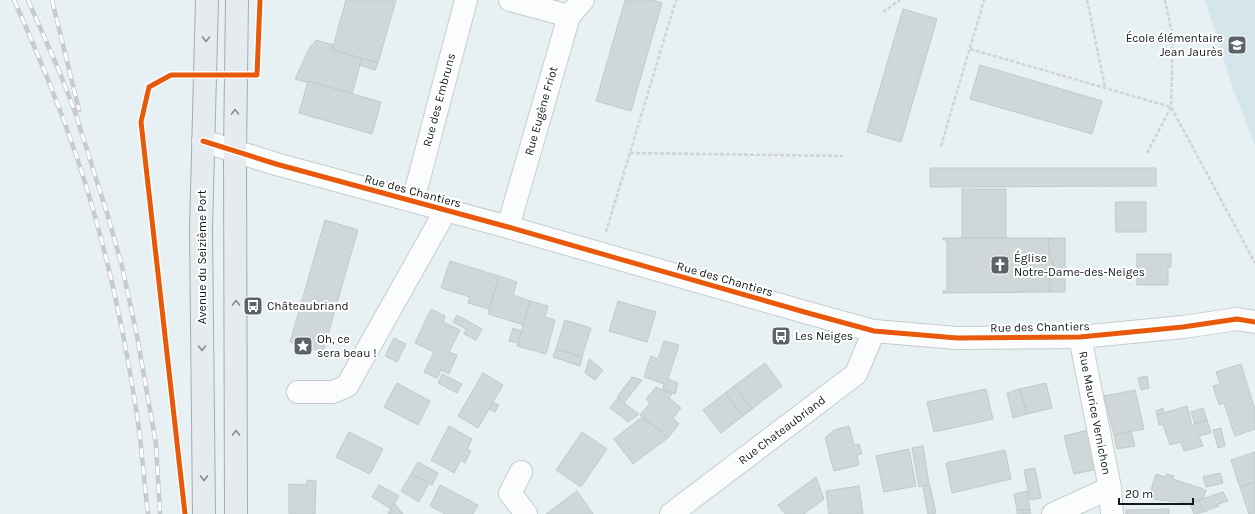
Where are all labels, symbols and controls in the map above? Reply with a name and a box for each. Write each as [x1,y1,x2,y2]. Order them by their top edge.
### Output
place label: École élémentaire Jean Jaurès [1126,30,1223,59]
school or university icon: École élémentaire Jean Jaurès [1226,34,1248,56]
one-way arrow [202,36,210,42]
street label: Rue des Embruns [420,52,458,148]
street label: Rue Eugène Friot [522,64,561,157]
one-way arrow [231,109,239,115]
street label: Rue des Chantiers [363,171,463,211]
street label: Avenue du Seizième Port [195,189,209,324]
place label: Église Notre-Dame-des-Neiges [1014,250,1145,279]
church icon: Église Notre-Dame-des-Neiges [989,254,1011,276]
street label: Rue des Chantiers [675,259,775,299]
bus stop icon: Châteaubriand [242,295,264,317]
place label: Châteaubriand [267,299,349,313]
one-way arrow [232,300,240,306]
street label: Rue des Chantiers [990,319,1090,335]
bus stop icon: Les Neiges [770,325,792,347]
place label: Les Neiges [795,329,853,343]
place label: Oh, ce sera beau ! [317,332,377,360]
place icon: Oh, ce sera beau ! [292,335,314,357]
one-way arrow [198,345,206,351]
street label: Rue Maurice Vernichon [1076,350,1114,476]
street label: Rue Chateaubriand [736,393,828,467]
one-way arrow [232,430,240,436]
one-way arrow [200,475,208,481]
scale bar [1119,480,1193,506]
text: 20 m [1125,487,1153,501]

